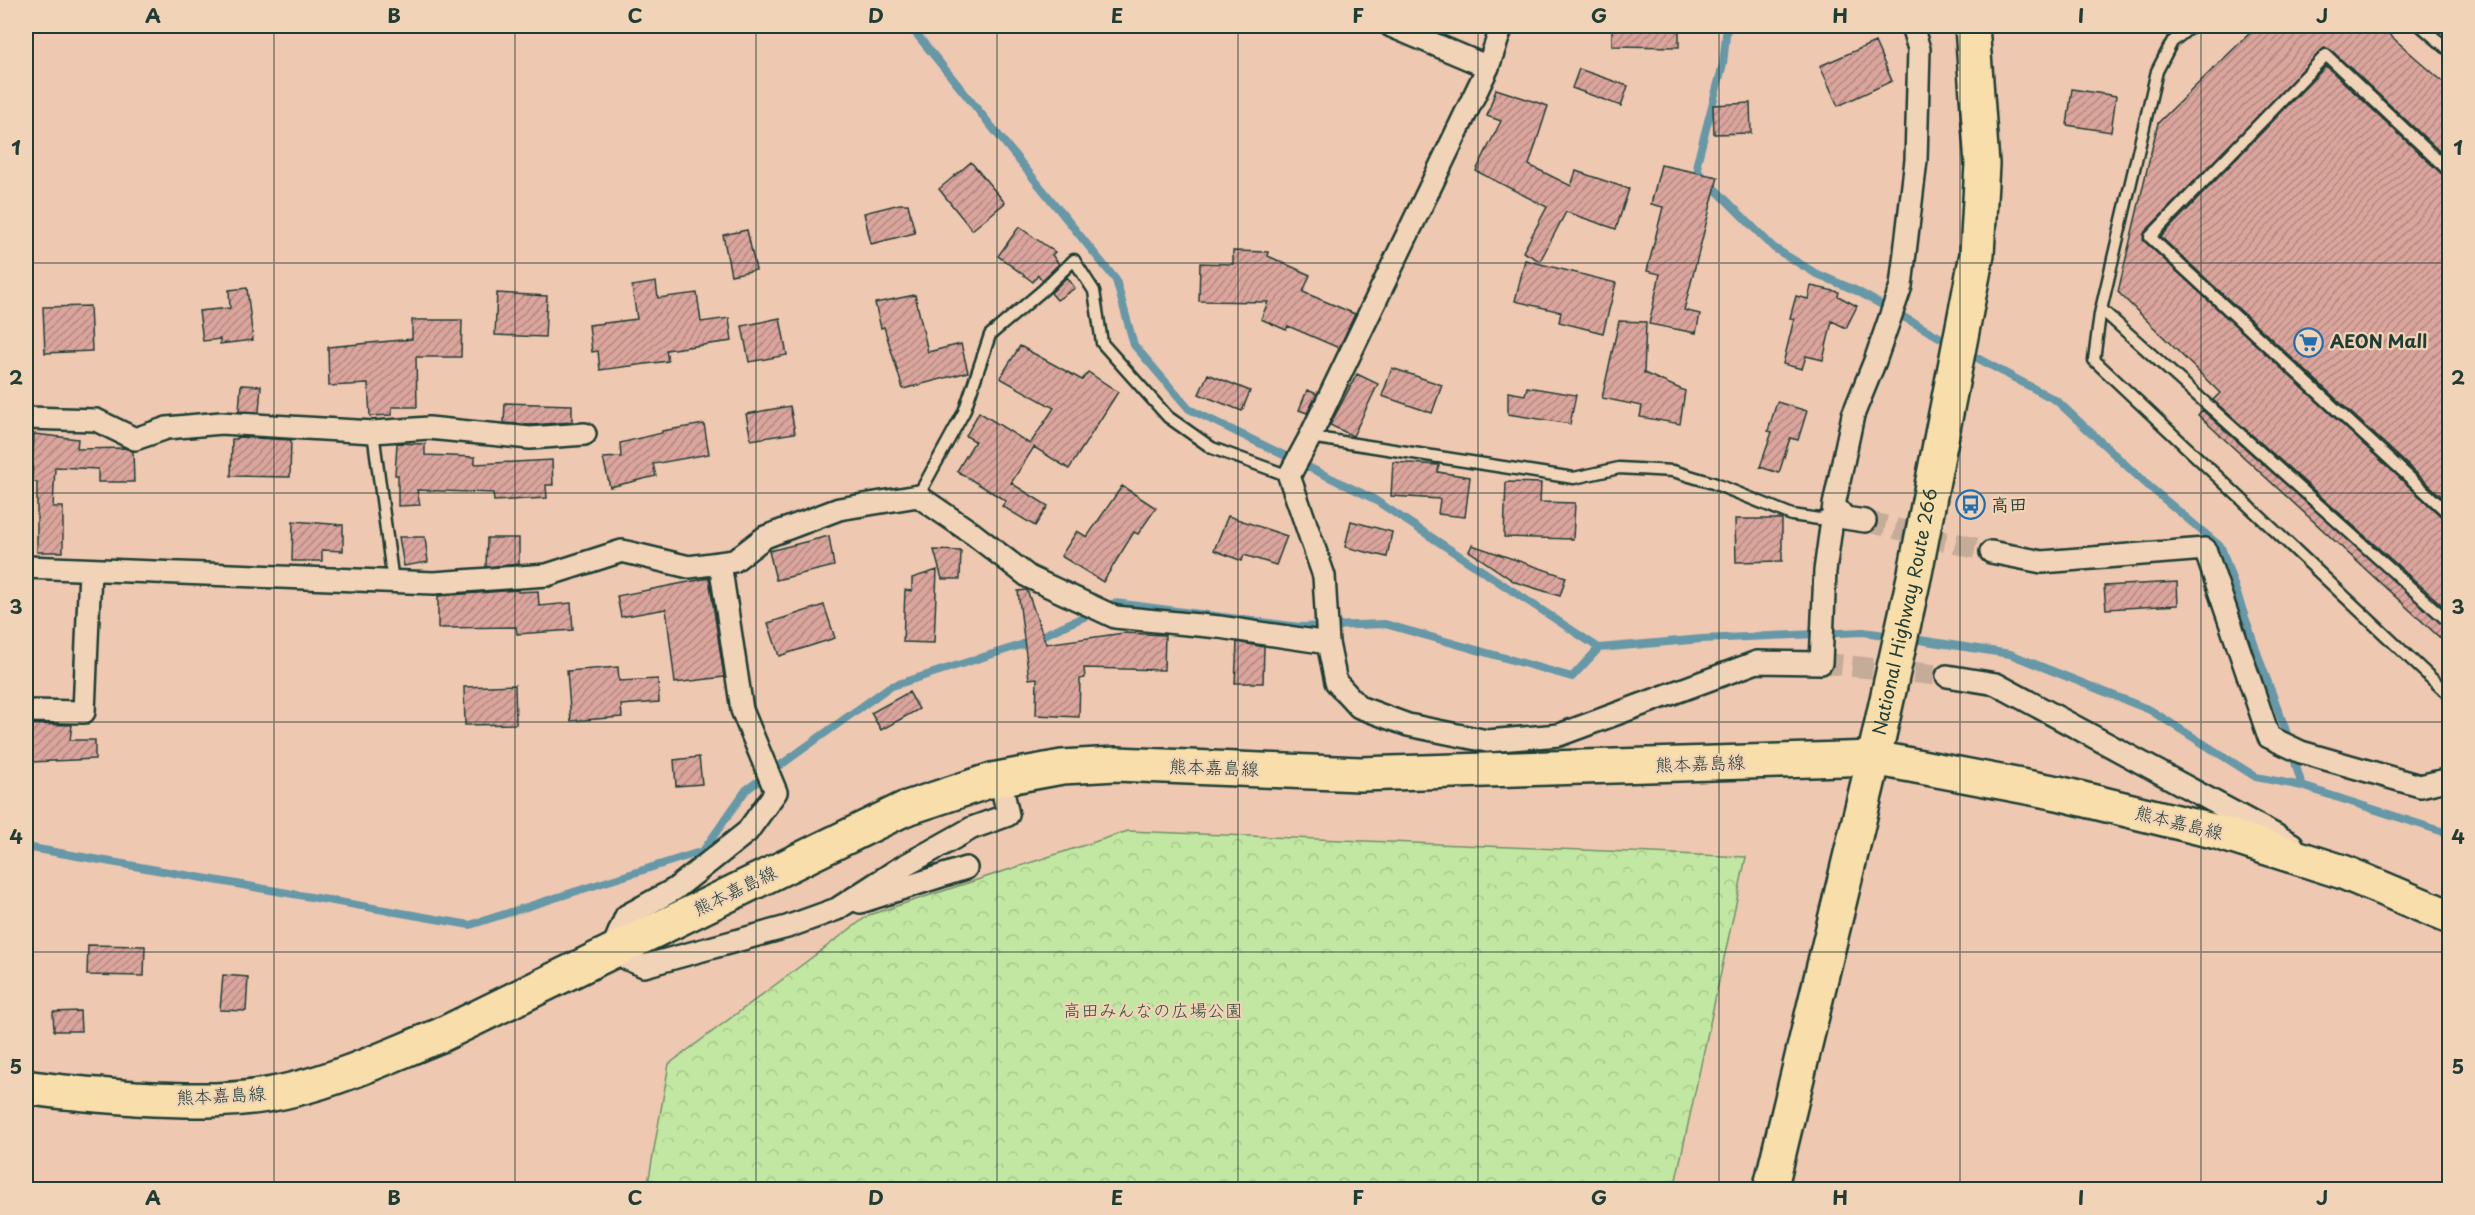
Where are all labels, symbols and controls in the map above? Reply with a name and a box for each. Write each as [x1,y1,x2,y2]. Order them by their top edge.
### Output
text: A [145,0,161,30]
text: B [387,0,401,30]
text: C [627,0,643,30]
text: D [868,0,884,30]
text: E [1111,0,1123,30]
text: F [1352,0,1364,30]
text: G [1591,0,1607,30]
text: H [1832,0,1848,30]
text: I [2078,0,2084,30]
text: J [2316,0,2328,30]
text: 1 [11,132,21,162]
text: 1 [2453,132,2463,162]
supermarket icon: AEON Mall [2293,326,2325,358]
place label: AEON Mall [2330,327,2427,354]
text: 2 [9,362,23,392]
text: 2 [2451,362,2465,392]
street label: National Highway Route 266 [1865,486,1943,737]
bus stop icon: 高田 [1954,489,1986,521]
place label: 高田 [1991,490,2027,517]
text: 3 [9,591,23,621]
text: 3 [2451,591,2465,621]
street label: 熊本嘉島線 [1655,747,1745,778]
street label: 熊本嘉島線 [1169,751,1259,782]
street label: 熊本嘉島線 [2132,798,2226,846]
text: 4 [9,821,23,851]
text: 4 [2451,821,2465,851]
street label: 熊本嘉島線 [688,858,781,922]
park label: 高田みんなの広場公園 [1063,996,1243,1023]
text: 5 [10,1051,22,1081]
text: 5 [2452,1051,2464,1081]
street label: 熊本嘉島線 [175,1079,267,1110]
text: A [145,1182,161,1212]
text: B [387,1182,401,1212]
text: C [627,1182,643,1212]
text: D [868,1182,884,1212]
text: E [1111,1182,1123,1212]
text: F [1352,1182,1364,1212]
text: G [1591,1182,1607,1212]
text: H [1832,1182,1848,1212]
text: I [2078,1182,2084,1212]
text: J [2316,1182,2328,1212]

